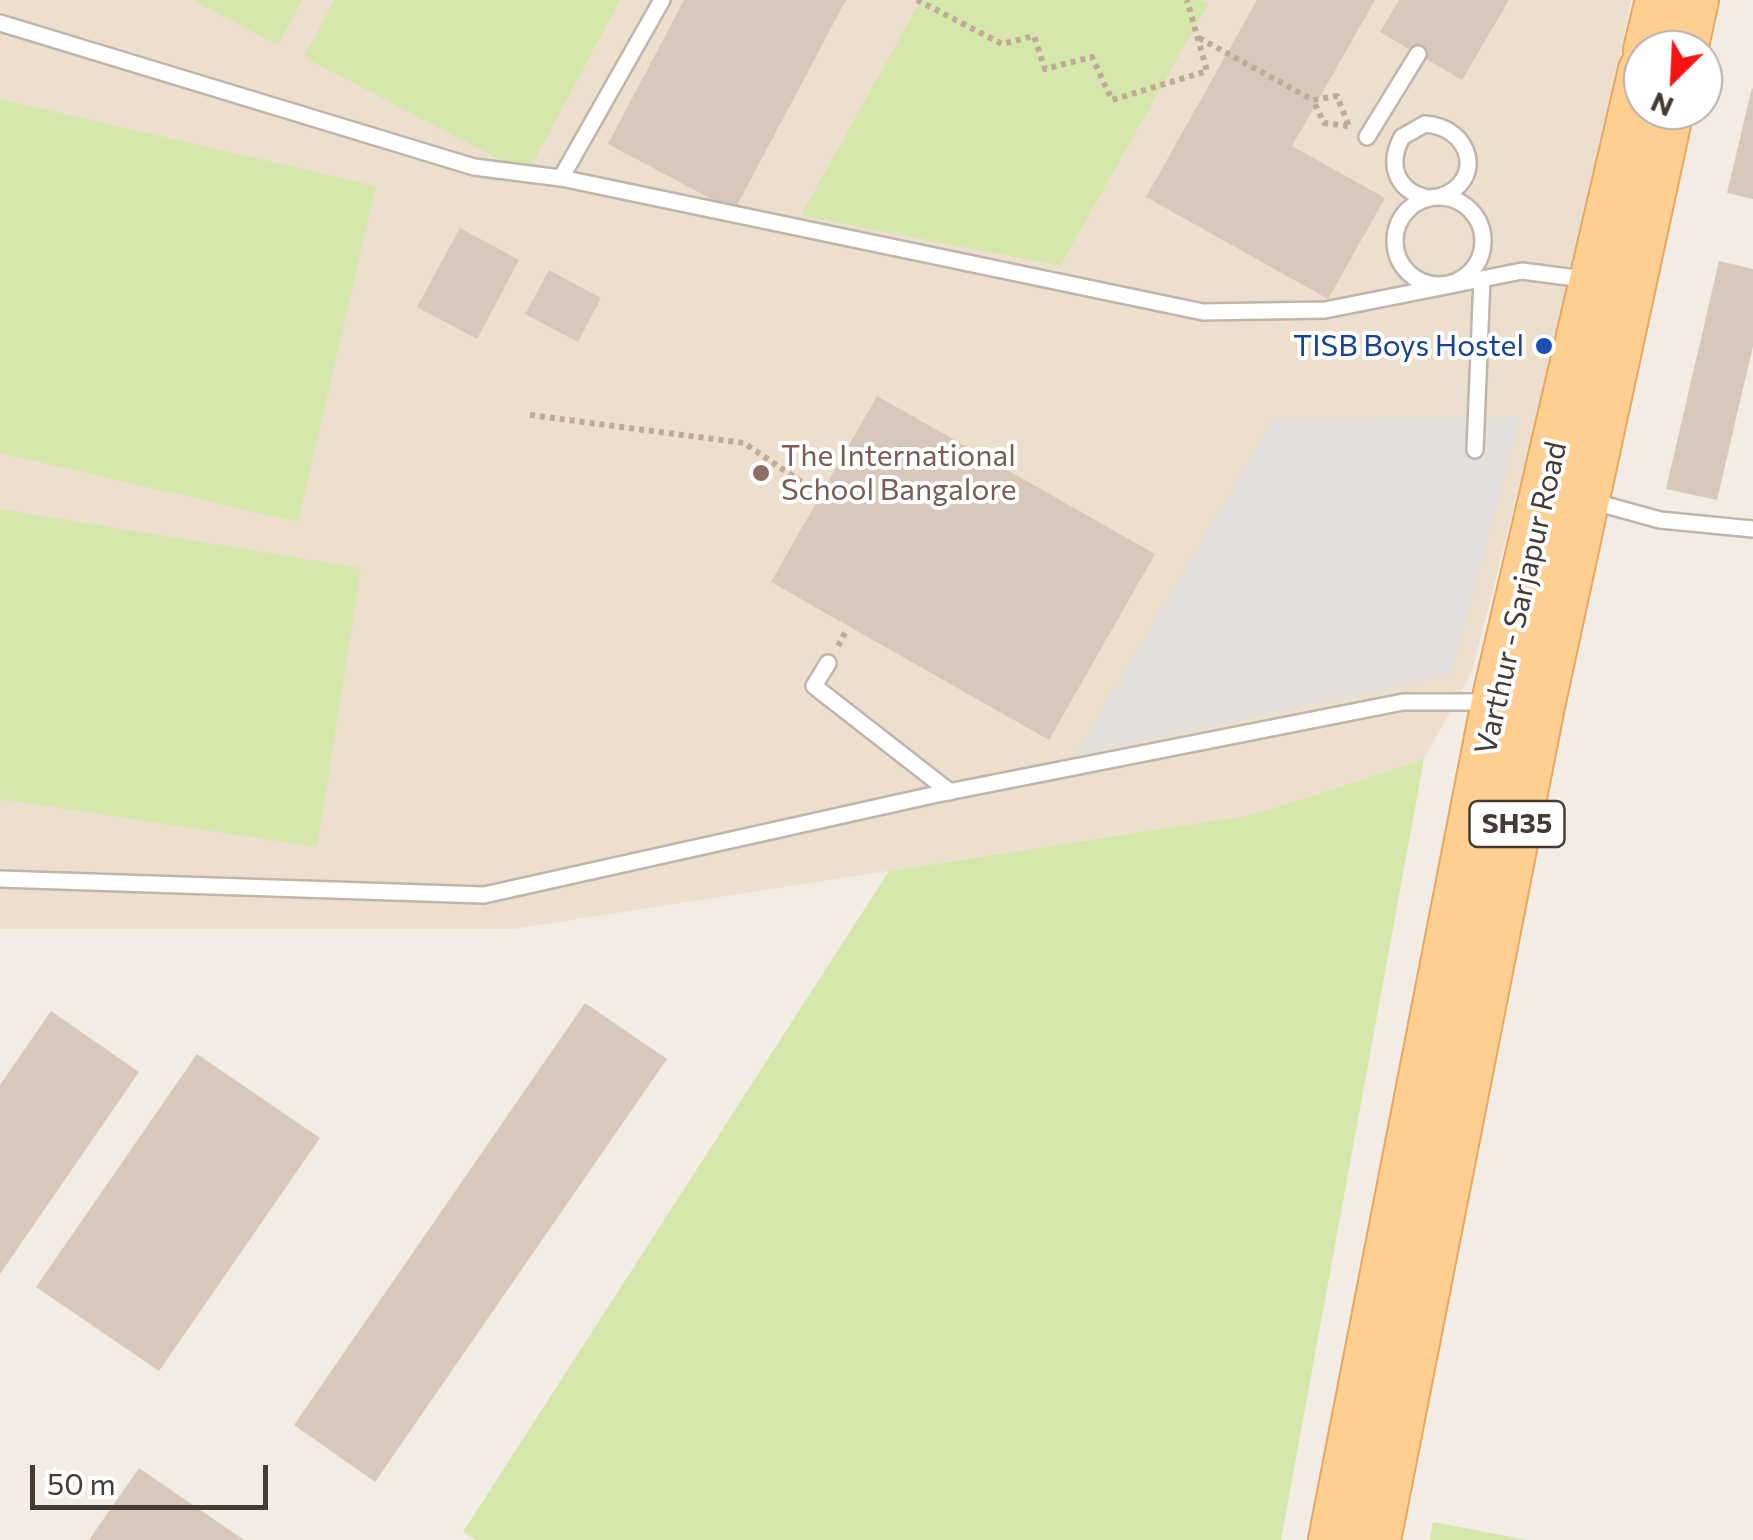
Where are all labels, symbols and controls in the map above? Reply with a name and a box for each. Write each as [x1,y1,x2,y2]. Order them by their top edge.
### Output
north arrow [1623,30,1723,130]
text: N [1645,86,1678,125]
place label: TISB Boys Hostel [1293,328,1524,364]
marker: TISB Boys Hostel [1533,335,1555,357]
place label: The International School Bangalore [781,438,1017,508]
street label: Varthur - Sarjapur Road [1467,438,1575,758]
marker: The International School Bangalore [750,462,772,484]
road number: SH35 [1470,801,1564,847]
scale bar [35,1445,272,1507]
text: 50 m [47,1464,116,1501]

